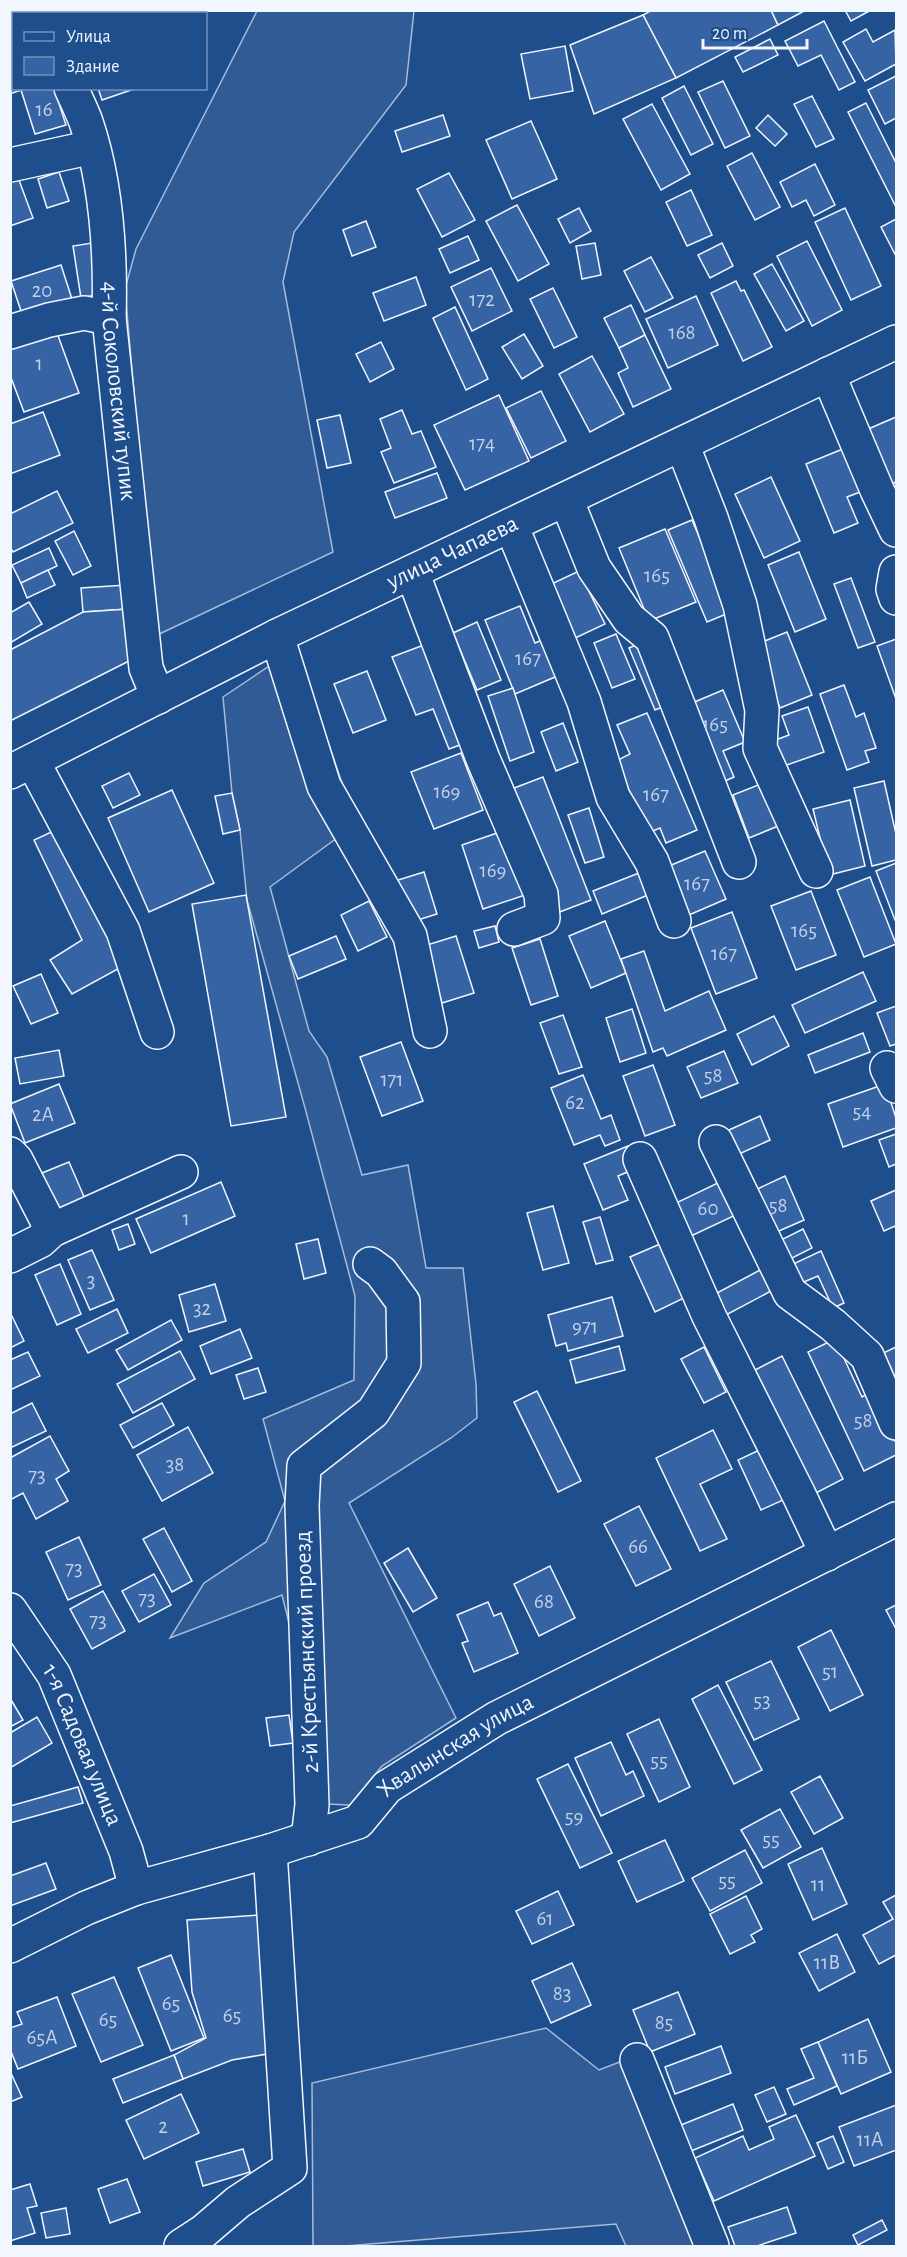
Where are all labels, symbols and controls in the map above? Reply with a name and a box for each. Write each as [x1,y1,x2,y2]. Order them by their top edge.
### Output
legend [12,12,207,90]
scale bar [703,12,806,50]
text: 20 m [712,25,747,43]
text: Улица [66,28,111,46]
text: Здание [66,58,120,76]
house number: 16 [35,99,53,120]
house number: 20 [32,280,52,301]
street label: 4-й Соколовский тупик [97,281,140,502]
house number: 172 [469,289,495,310]
house number: 168 [668,322,696,343]
house number: 1 [35,353,43,374]
house number: 174 [469,433,495,454]
street label: улица Чапаева [382,511,522,594]
house number: 165 [644,565,670,586]
house number: 167 [515,648,541,669]
house number: 165 [702,714,728,735]
house number: 169 [434,781,460,802]
house number: 167 [643,784,669,805]
house number: 169 [480,860,506,881]
house number: 167 [684,873,710,894]
house number: 165 [791,920,817,941]
house number: 167 [711,943,737,964]
house number: 58 [704,1065,722,1086]
house number: 171 [380,1069,404,1090]
house number: 62 [565,1092,585,1113]
house number: 54 [853,1101,871,1122]
house number: 2А [32,1104,54,1125]
house number: 58 [769,1195,787,1216]
house number: 60 [698,1198,718,1219]
house number: 1 [182,1208,190,1229]
house number: 3 [87,1270,95,1291]
house number: 32 [193,1298,211,1319]
house number: 971 [572,1316,598,1337]
house number: 58 [854,1410,872,1431]
house number: 38 [166,1454,184,1475]
house number: 73 [28,1465,46,1486]
street label: 2-й Крестьянский проезд [291,1530,323,1774]
house number: 66 [628,1536,648,1557]
house number: 73 [65,1558,83,1579]
house number: 73 [138,1588,156,1609]
house number: 68 [534,1591,554,1612]
house number: 73 [89,1610,107,1631]
street label: 1-я Садовая улица [38,1659,126,1829]
house number: 51 [822,1661,838,1682]
street label: Хвалынская улица [372,1690,537,1801]
house number: 53 [753,1690,771,1711]
house number: 55 [650,1750,668,1771]
house number: 59 [565,1806,583,1827]
house number: 55 [762,1829,780,1850]
house number: 55 [718,1870,736,1891]
house number: 11 [811,1874,825,1895]
house number: 61 [536,1908,554,1929]
house number: 11В [814,1952,840,1973]
house number: 83 [553,1983,571,2004]
house number: 65 [162,1993,180,2014]
house number: 65 [223,2005,241,2026]
house number: 65 [99,2009,117,2030]
house number: 85 [655,2012,673,2033]
house number: 65А [27,2027,58,2048]
house number: 11Б [842,2047,868,2068]
house number: 2 [158,2116,168,2137]
house number: 11А [857,2129,883,2150]

